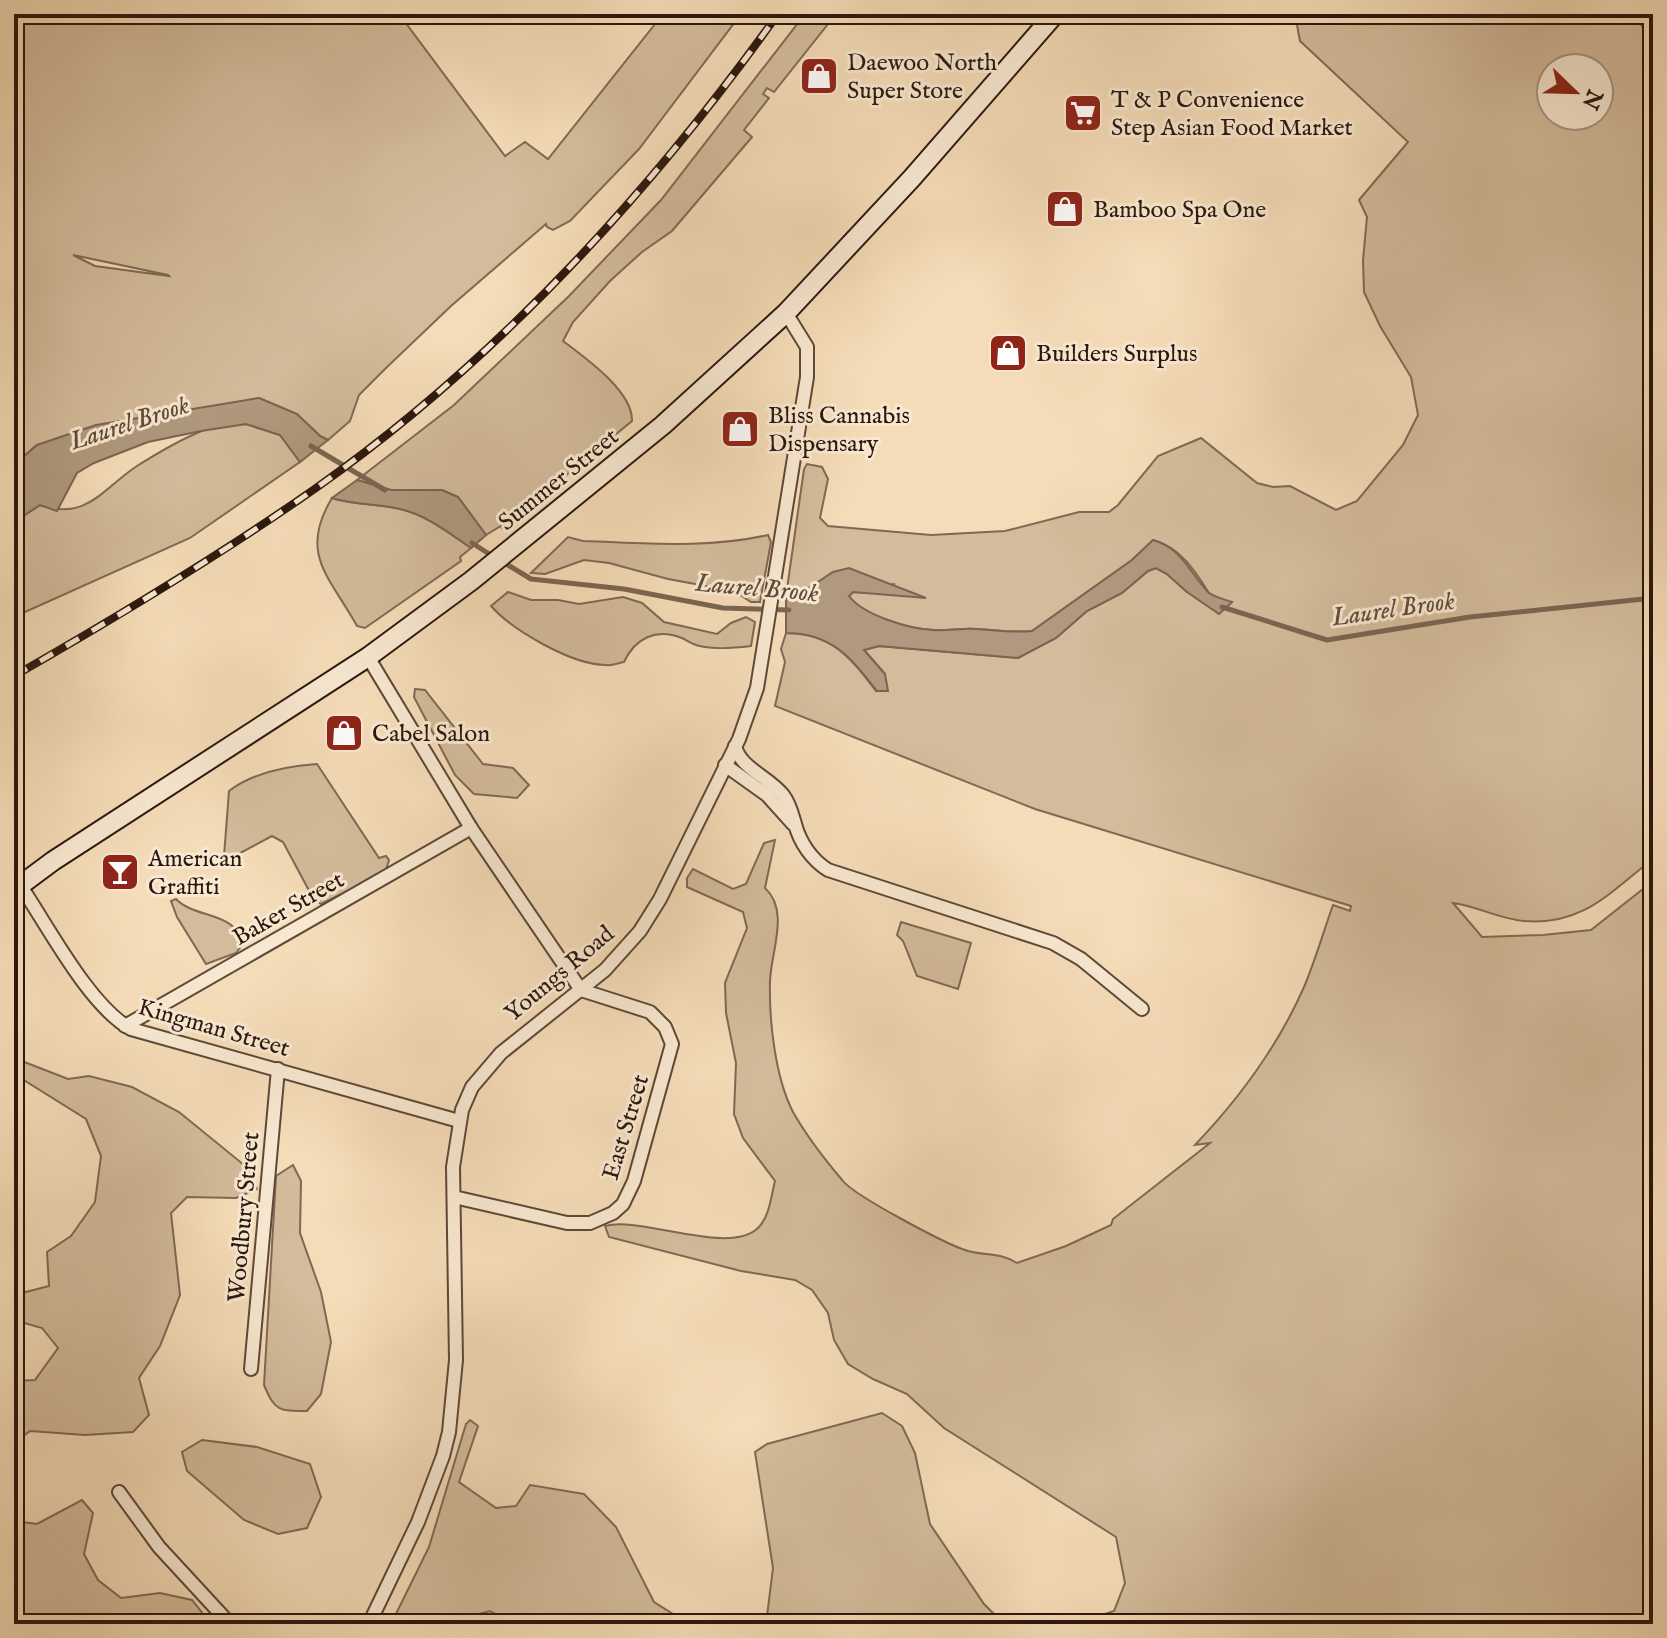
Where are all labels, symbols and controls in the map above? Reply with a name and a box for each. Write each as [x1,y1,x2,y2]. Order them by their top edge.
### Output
place label: Daewoo North Super Store [847,48,997,107]
north arrow [1535,52,1615,132]
shop icon: Daewoo North Super Store [798,55,840,97]
text: N [1575,84,1609,113]
place label: T & P Convenience Step Asian Food Market [1111,85,1353,144]
supermarket icon: T & P Convenience Step Asian Food Market [1062,92,1104,134]
shop icon: Bamboo Spa One [1044,188,1086,230]
place label: Bamboo Spa One [1093,195,1266,226]
shop icon: Builders Surplus [987,332,1029,374]
place label: Builders Surplus [1036,339,1197,370]
water label: Laurel Brook [65,388,194,459]
place label: Bliss Cannabis Dispensary [768,401,910,460]
shop icon: Bliss Cannabis Dispensary [719,408,761,450]
street label: Summer Street [492,422,626,538]
water label: Laurel Brook [693,567,821,610]
water label: Laurel Brook [1329,584,1457,635]
shop icon: Cabel Salon [323,712,365,754]
place label: Cabel Salon [372,719,490,750]
place label: American Graffiti [147,844,243,903]
bar icon: American Graffiti [99,851,141,893]
street label: Baker Street [227,865,350,954]
street label: Youngs Road [499,919,621,1029]
street label: Kingman Street [134,992,293,1065]
street label: East Street [596,1071,657,1184]
street label: Woodbury Street [222,1131,267,1304]

